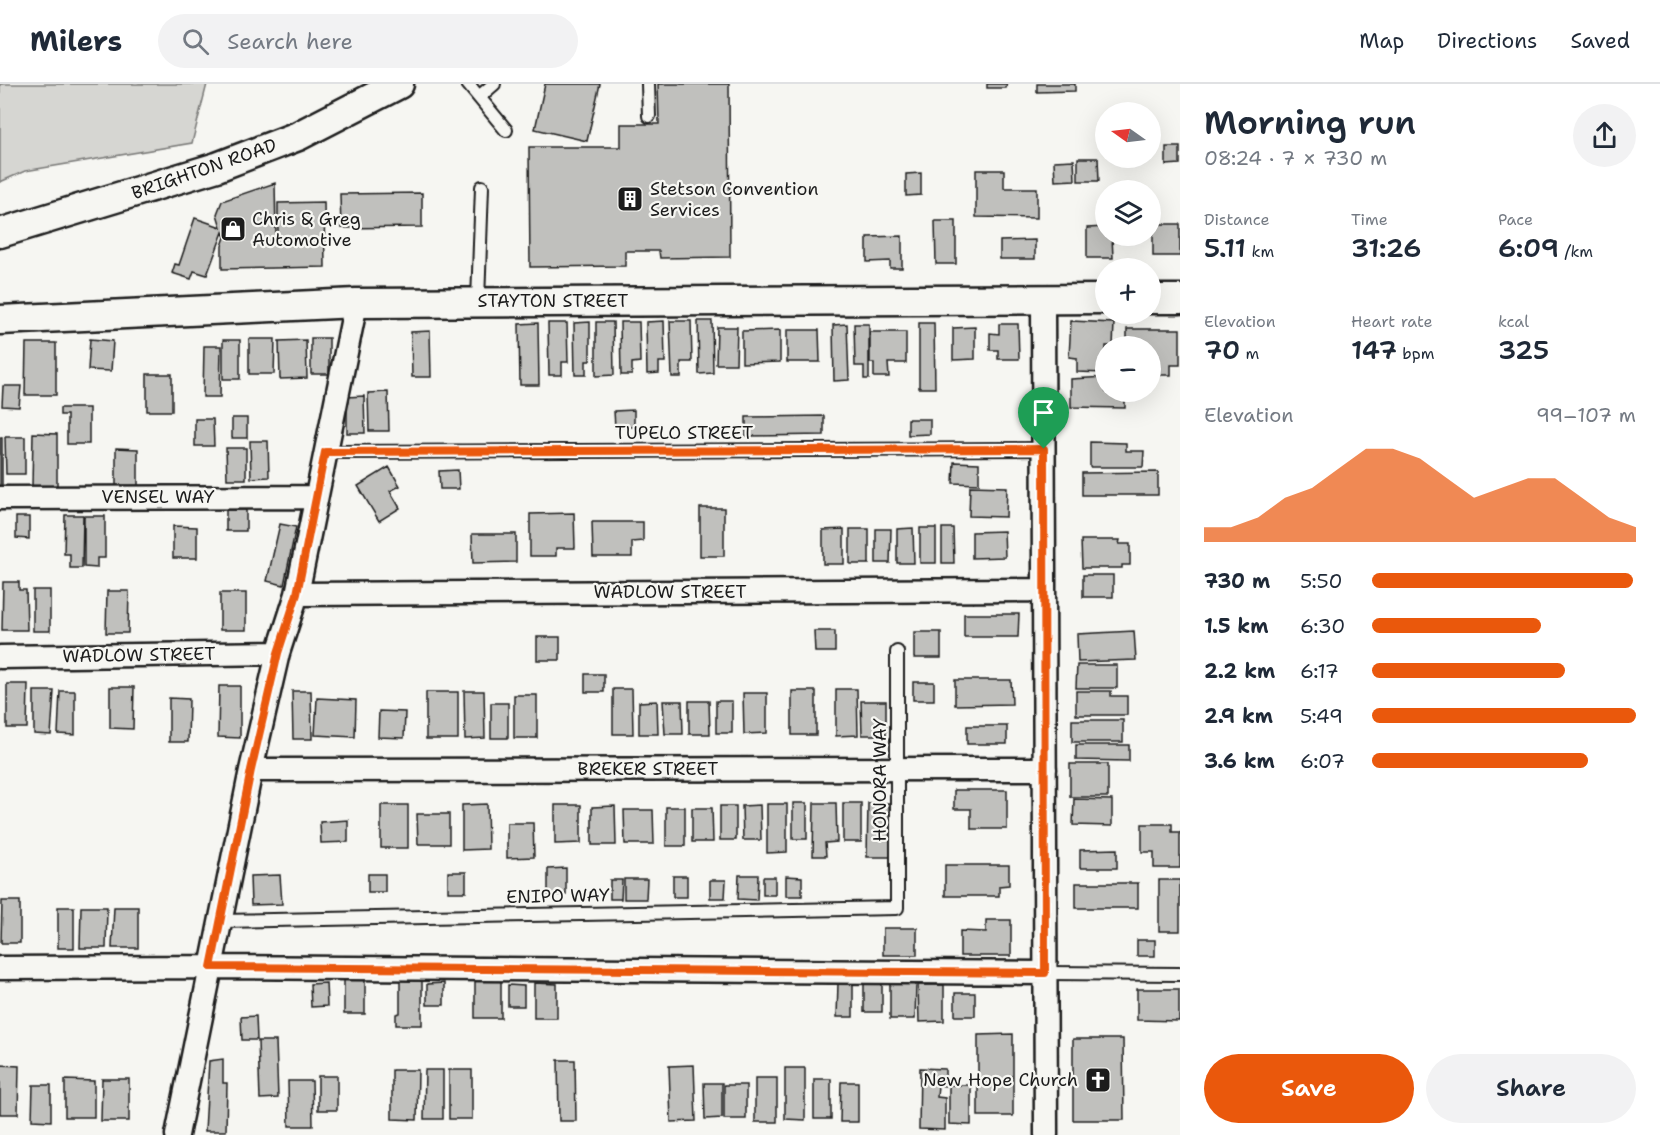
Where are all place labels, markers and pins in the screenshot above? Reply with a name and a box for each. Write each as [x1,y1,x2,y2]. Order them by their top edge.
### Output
place label: Stetson Convention Services [650,177,818,222]
building icon: Stetson Convention Services [615,184,645,214]
place label: Chris & Greg Automotive [252,207,361,252]
shop icon: Chris & Greg Automotive [218,214,248,244]
pin [1018,387,1069,449]
church icon: New Hope Church [1083,1065,1113,1095]
place label: New Hope Church [923,1068,1078,1092]

